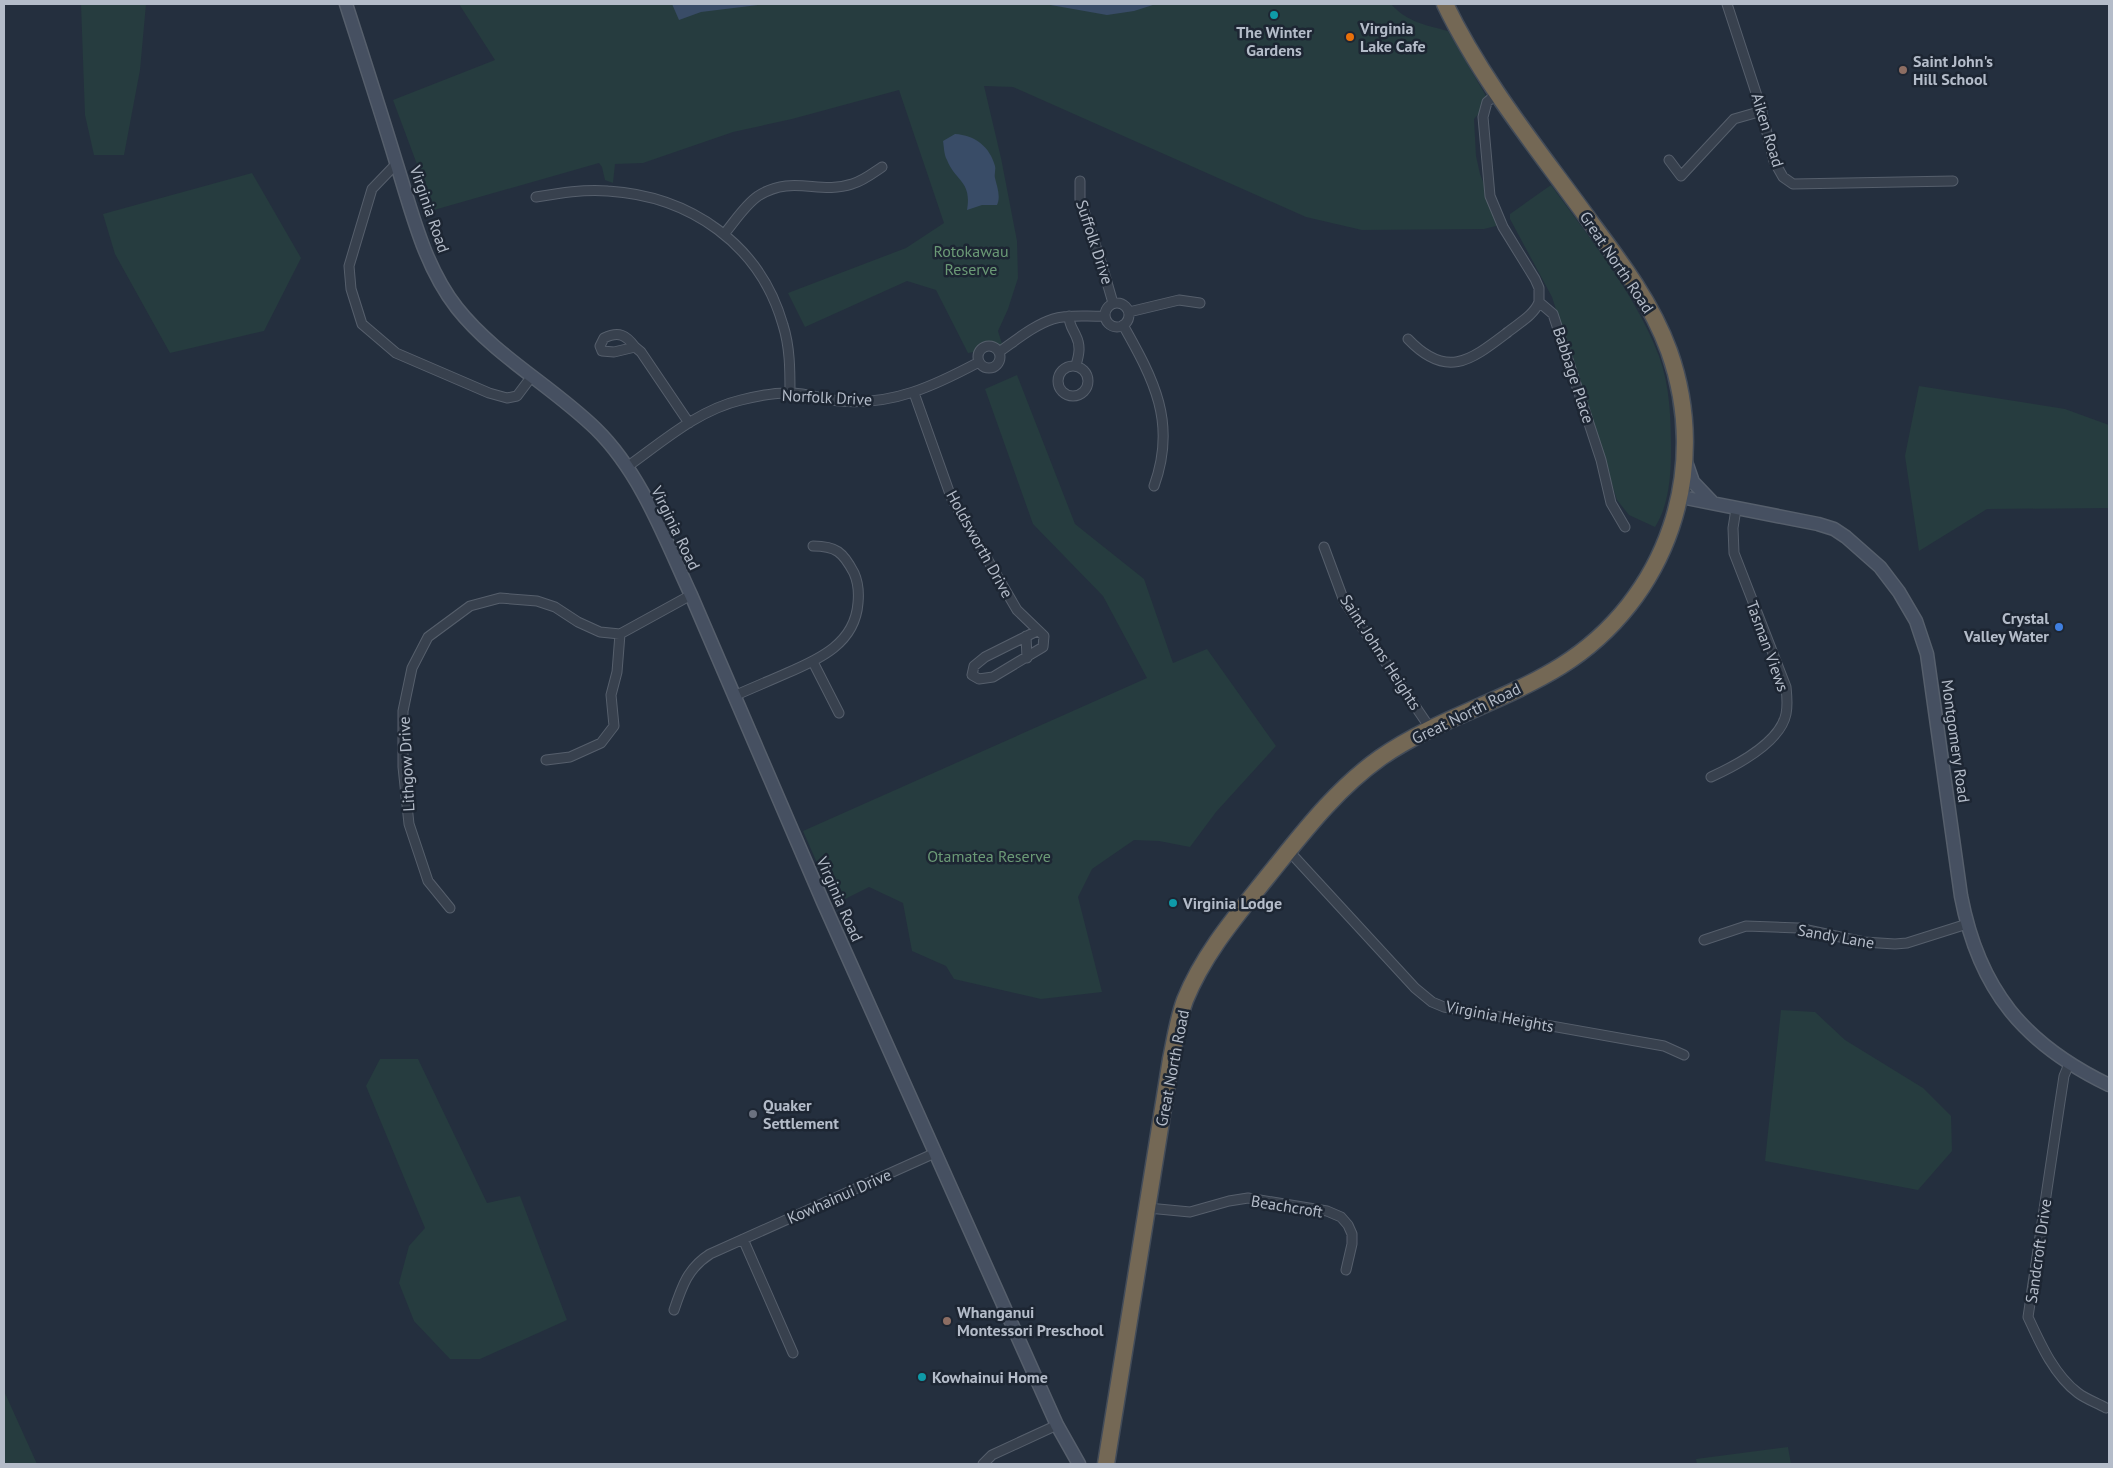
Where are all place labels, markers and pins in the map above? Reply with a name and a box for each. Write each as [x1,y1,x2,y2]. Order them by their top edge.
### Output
marker: The Winter Gardens [1268,9,1280,21]
place label: Virginia Lake Cafe [1359,18,1426,56]
place label: The Winter Gardens [1236,22,1312,60]
marker: Virginia Lake Cafe [1344,31,1356,43]
place label: Saint John's Hill School [1913,51,1993,89]
marker: Saint John's Hill School [1897,64,1909,76]
place label: Crystal Valley Water [1963,608,2049,646]
marker: Crystal Valley Water [2053,621,2065,633]
place label: Virginia Lodge [1182,893,1282,913]
marker: Virginia Lodge [1167,897,1179,909]
place label: Quaker Settlement [763,1095,839,1133]
marker: Quaker Settlement [747,1108,759,1120]
place label: Whanganui Montessori Preschool [957,1302,1104,1340]
marker: Whanganui Montessori Preschool [941,1315,953,1327]
place label: Kowhainui Home [932,1367,1048,1387]
marker: Kowhainui Home [916,1371,928,1383]

